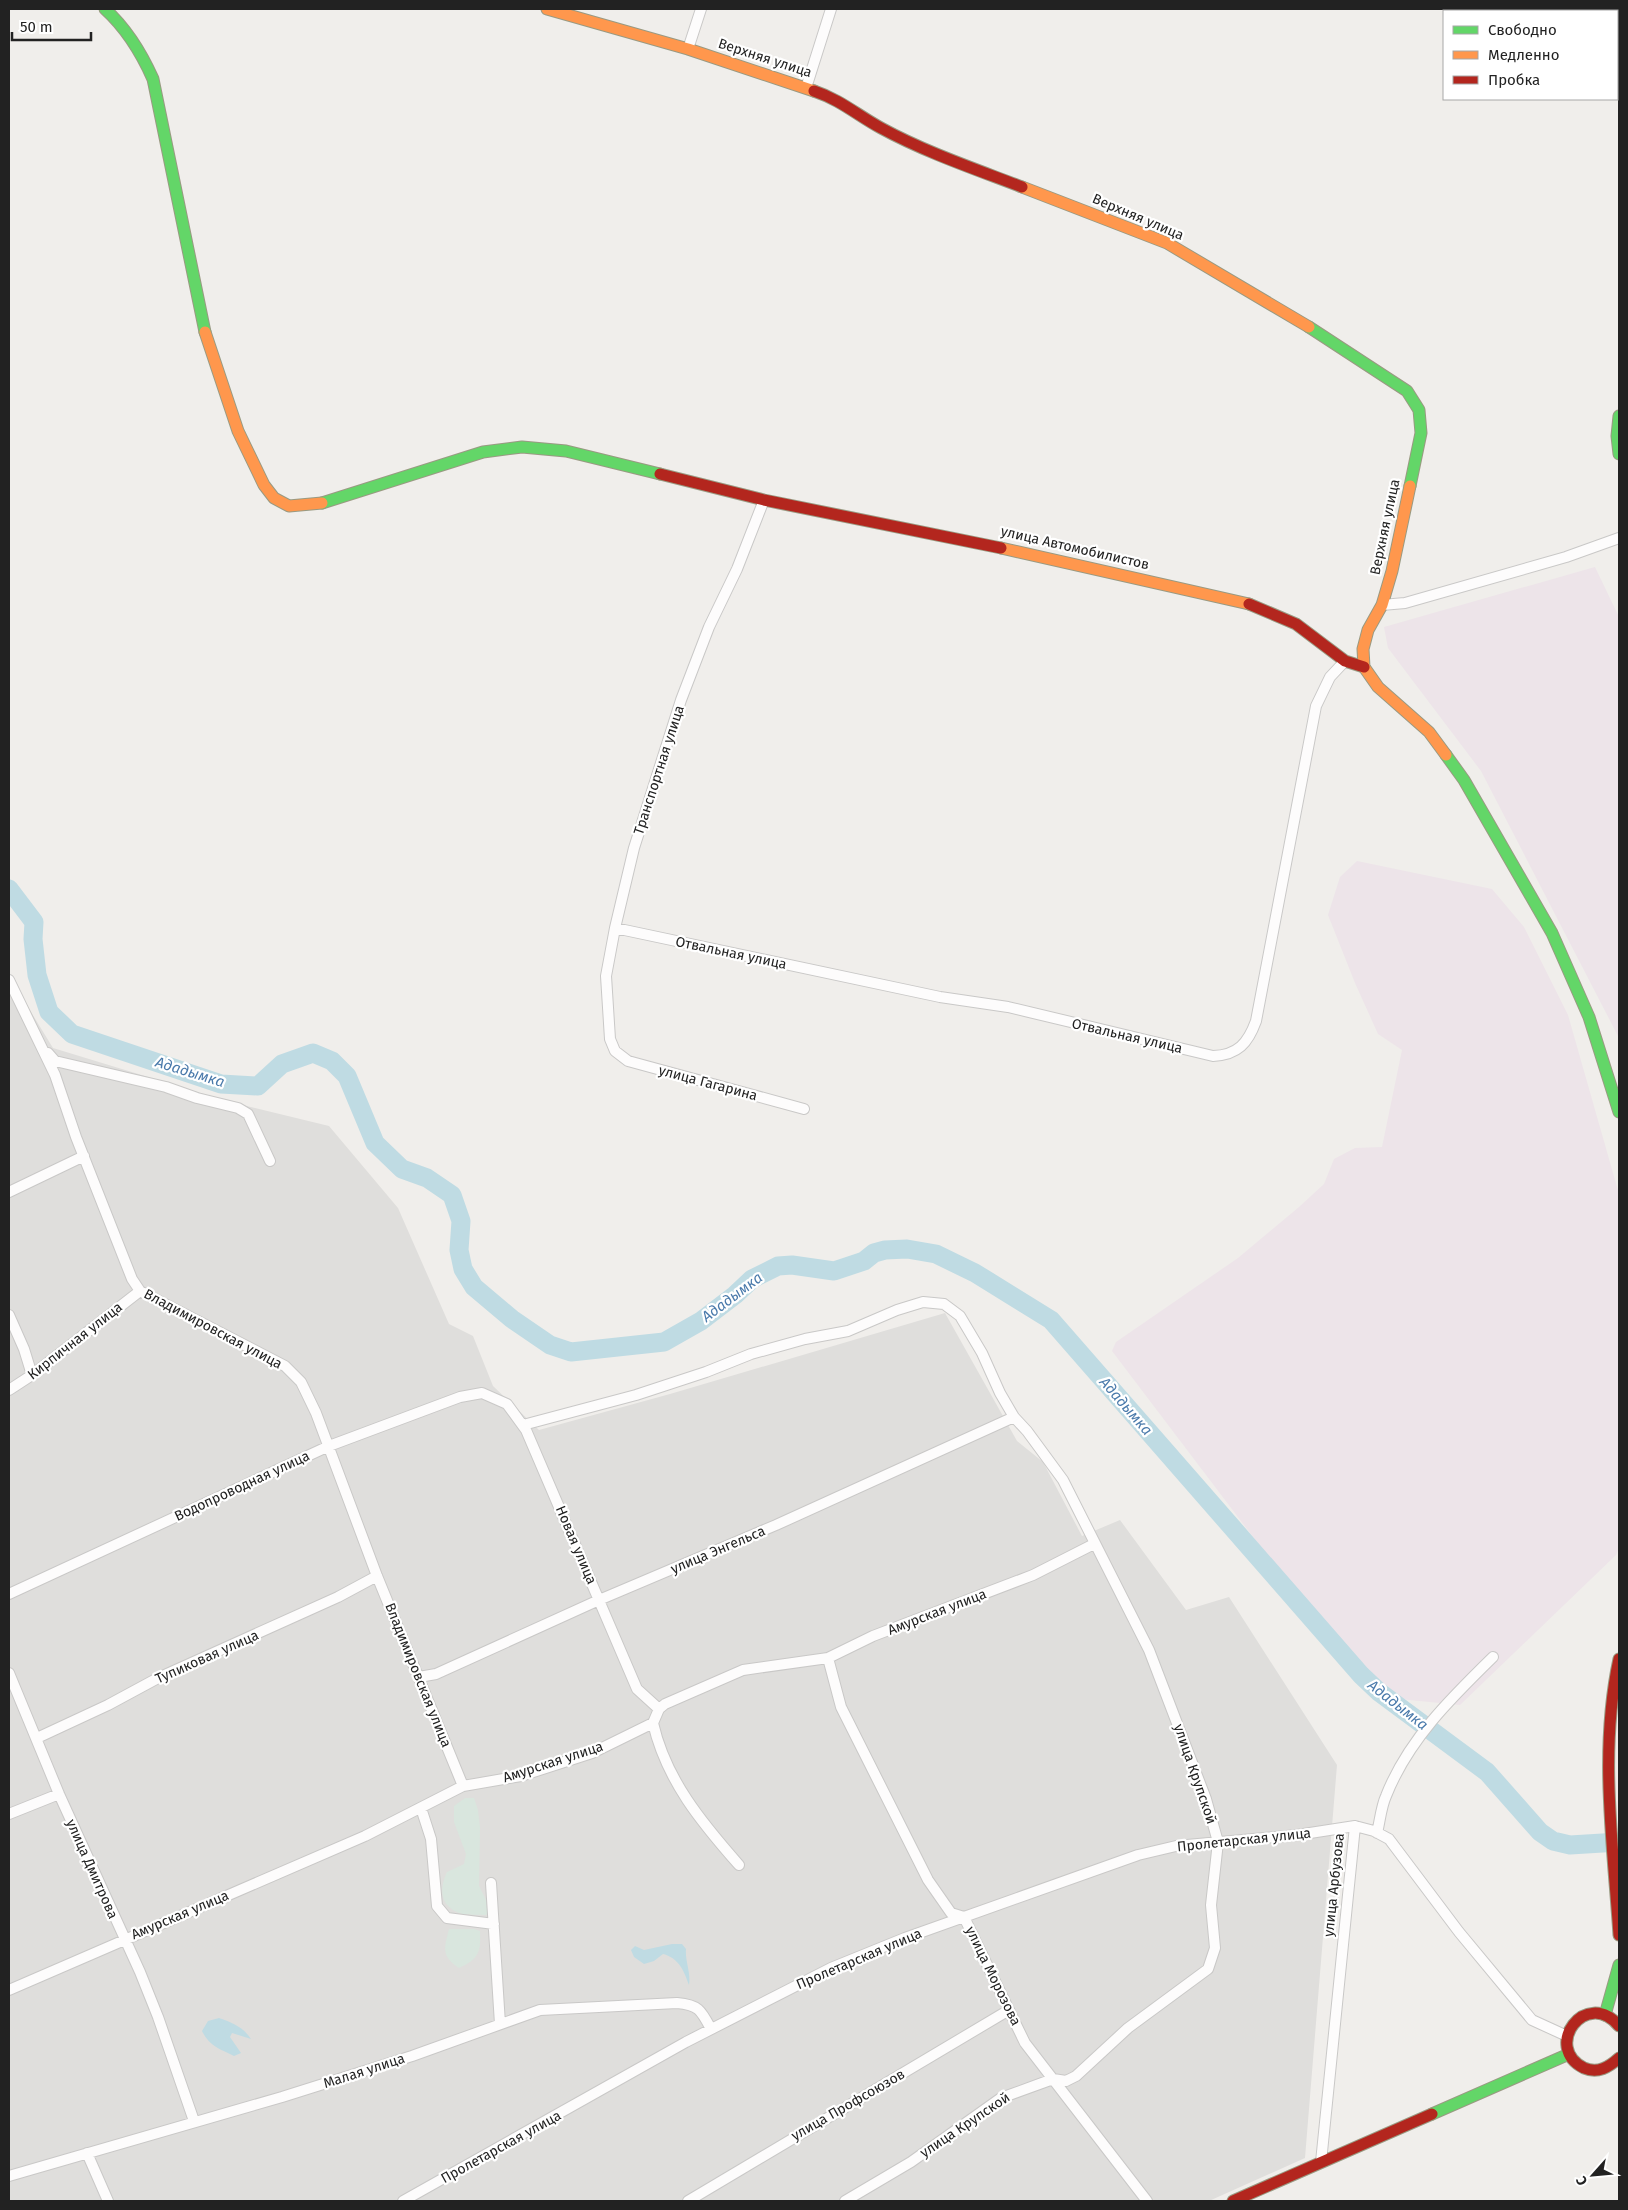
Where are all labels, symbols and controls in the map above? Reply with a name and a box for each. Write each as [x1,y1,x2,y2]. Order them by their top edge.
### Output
scale bar [12,10,91,42]
legend [1443,10,1618,100]
text: 50 m [20,18,53,36]
text: Свободно [1488,21,1557,39]
street label: Верхняя улица [716,35,814,81]
text: Медленно [1488,46,1560,64]
text: Пробка [1488,71,1540,89]
street label: Верхняя улица [1090,190,1186,244]
street label: Верхняя улица [1367,478,1403,576]
street label: улица Автомобилистов [999,523,1151,573]
street label: Транспортная улица [630,703,688,837]
street label: Отвальная улица [674,933,788,973]
street label: Отвальная улица [1070,1015,1184,1057]
water label: Ададымка [152,1053,227,1091]
street label: улица Гагарина [657,1062,759,1104]
water label: Ададымка [697,1268,766,1326]
street label: Владимировская улица [141,1285,285,1373]
street label: Кирпичная улица [24,1299,126,1383]
water label: Ададымка [1095,1372,1156,1439]
street label: Водопроводная улица [172,1447,312,1525]
street label: Новая улица [552,1503,600,1587]
street label: улица Энгельса [668,1522,768,1578]
street label: Амурская улица [885,1585,989,1639]
street label: Владимировская улица [381,1600,455,1750]
street label: Тупиковая улица [153,1627,261,1687]
water label: Ададымка [1364,1675,1432,1734]
street label: улица Крупской [1170,1722,1220,1826]
street label: Амурская улица [501,1738,605,1786]
street label: улица Дмитрова [62,1817,122,1921]
street label: Пролетарская улица [1176,1825,1312,1855]
street label: улица Арбузова [1320,1832,1348,1938]
street label: Амурская улица [129,1887,231,1943]
street label: улица Морозова [962,1924,1024,2028]
street label: Пролетарская улица [794,1925,924,1993]
street label: Малая улица [321,2050,407,2092]
street label: улица Профсоюзов [788,2066,908,2144]
street label: улица Крупской [917,2089,1013,2161]
street label: Пролетарская улица [438,2107,564,2187]
north arrow [1568,2150,1618,2200]
text: С [1572,2173,1591,2188]

